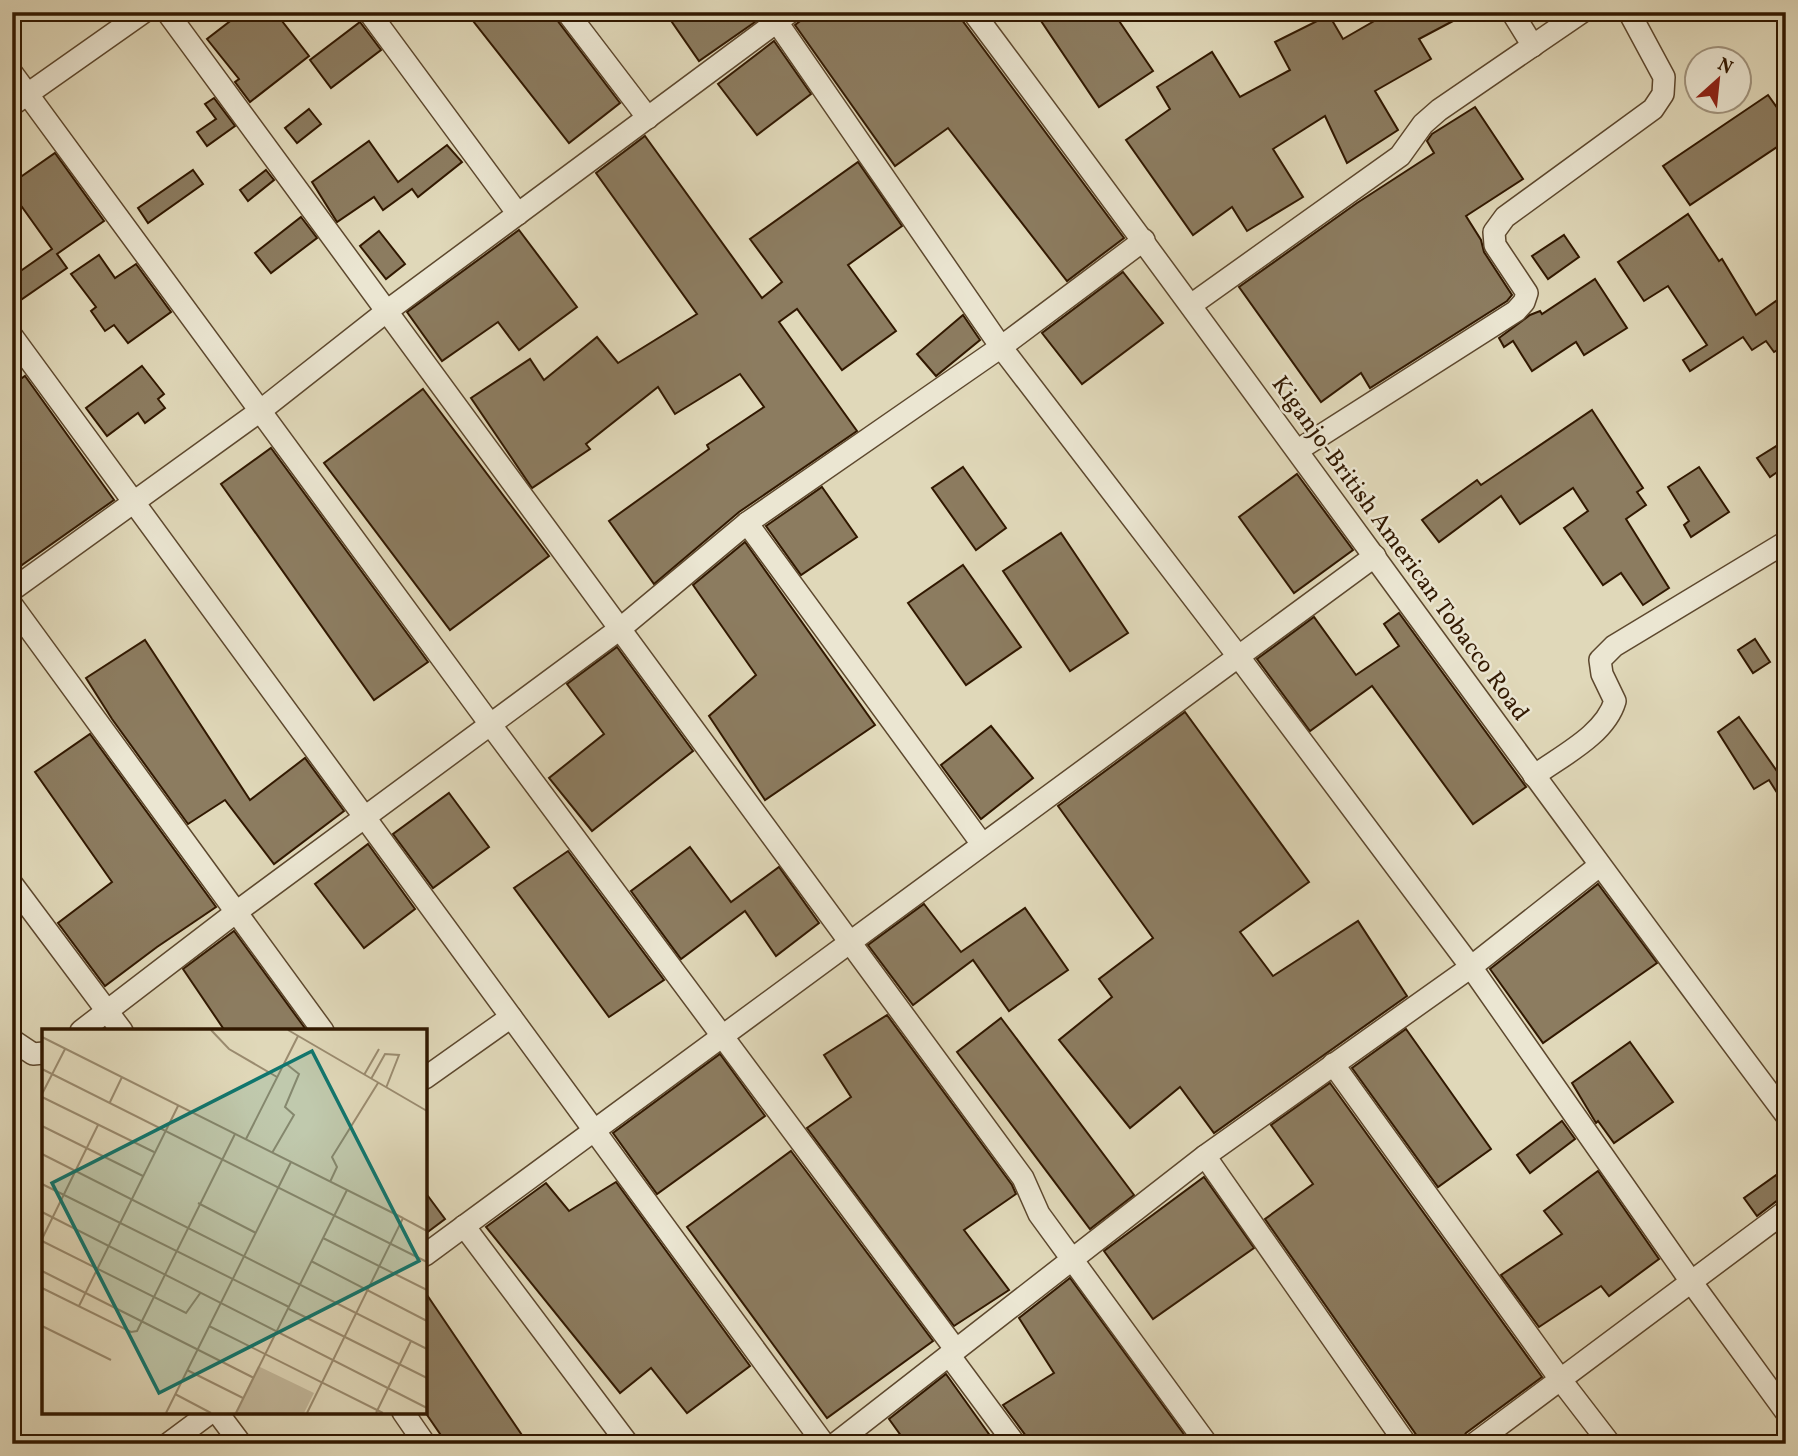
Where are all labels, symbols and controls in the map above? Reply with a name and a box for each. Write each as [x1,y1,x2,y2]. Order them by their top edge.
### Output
north arrow [1682,46,1752,116]
text: N [1713,52,1737,81]
street label: Kiganjo-British American Tobacco Road [1262,370,1536,729]
inset map [42,1029,427,1414]

